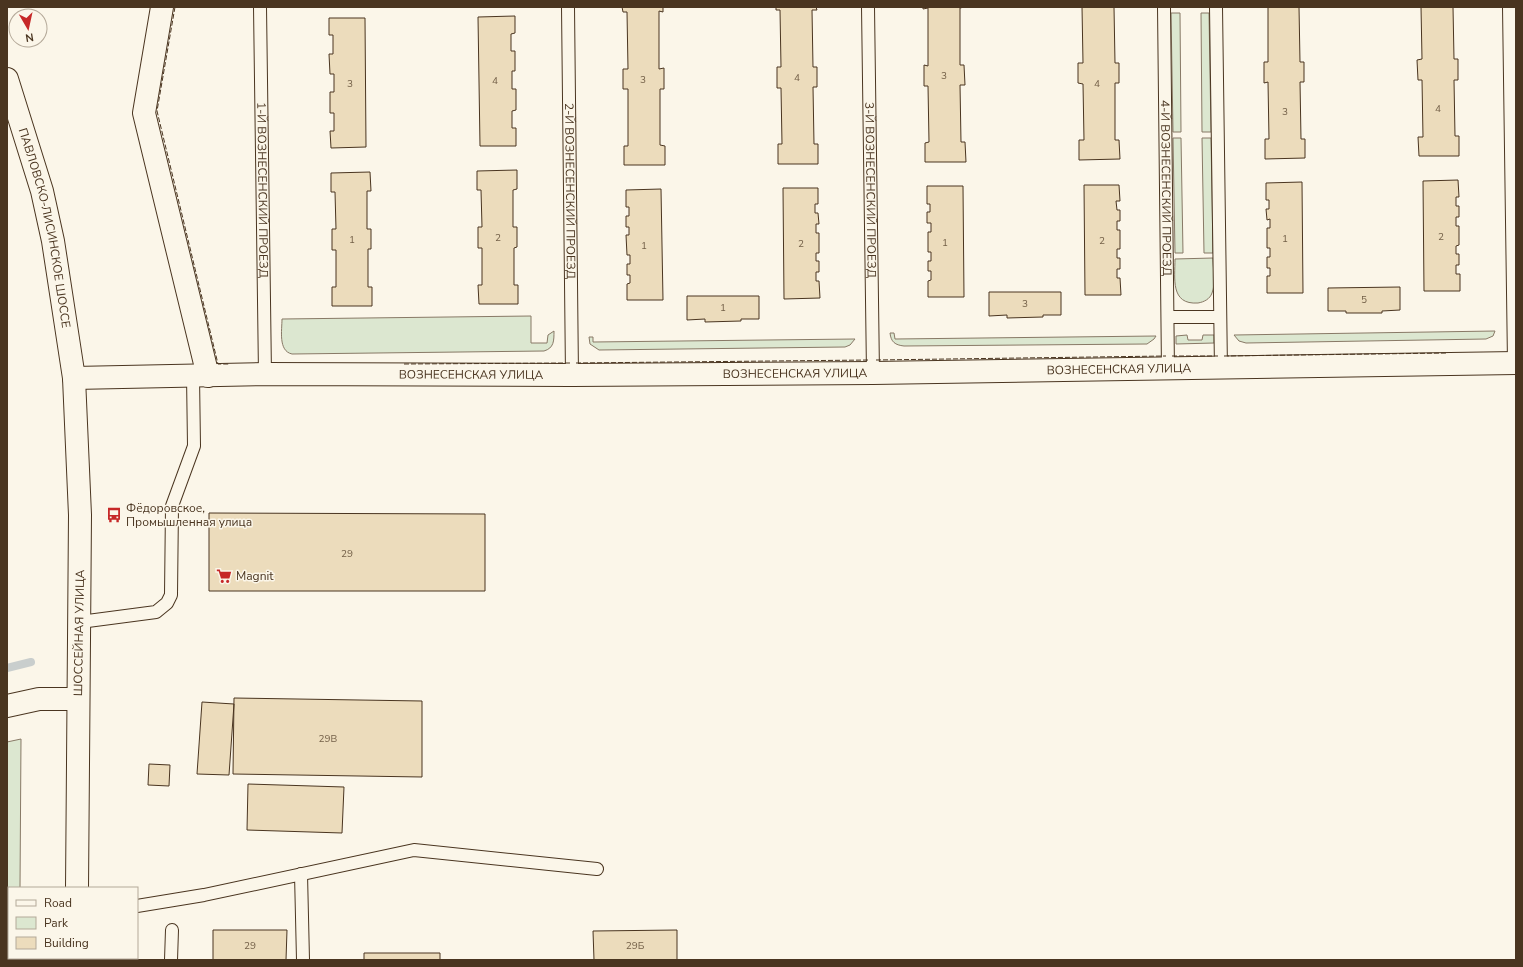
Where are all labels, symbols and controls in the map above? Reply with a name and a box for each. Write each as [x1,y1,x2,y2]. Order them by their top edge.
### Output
north arrow [8,8,48,48]
text: N [24,29,35,45]
house number: 3 [941,69,947,83]
house number: 4 [794,71,800,85]
house number: 3 [640,73,646,87]
house number: 4 [492,74,498,88]
house number: 3 [347,77,353,91]
house number: 4 [1094,77,1100,91]
street label: 4-Й ВОЗНЕСЕНСКИЙ ПРОЕЗД [1157,100,1175,277]
street label: 1-Й ВОЗНЕСЕНСКИЙ ПРОЕЗД [253,102,272,279]
street label: 3-Й ВОЗНЕСЕНСКИЙ ПРОЕЗД [861,102,880,279]
house number: 4 [1435,102,1441,116]
street label: 2-Й ВОЗНЕСЕНСКИЙ ПРОЕЗД [561,103,579,280]
house number: 3 [1282,105,1288,119]
street label: ПАВЛОВСКО-ЛИСИНСКОЕ ШОССЕ [15,126,74,329]
house number: 2 [1438,230,1444,244]
house number: 2 [495,231,501,245]
house number: 1 [1282,232,1288,246]
house number: 1 [349,233,355,247]
house number: 2 [1099,234,1105,248]
house number: 1 [942,236,948,250]
house number: 2 [798,237,804,251]
house number: 1 [641,239,647,253]
house number: 5 [1361,293,1367,307]
house number: 3 [1022,297,1028,311]
house number: 1 [720,301,726,315]
street label: ВОЗНЕСЕНСКАЯ УЛИЦА [1047,360,1192,378]
street label: ВОЗНЕСЕНСКАЯ УЛИЦА [723,365,868,382]
street label: ВОЗНЕСЕНСКАЯ УЛИЦА [399,366,544,383]
place label: Фёдоровское, Промышленная улица [126,500,252,530]
bus stop icon: Фёдоровское, Промышленная улица [105,506,123,524]
house number: 29 [341,547,353,561]
supermarket icon: Magnit [215,567,233,585]
place label: Magnit [236,568,274,584]
street label: ШОССЕЙНАЯ УЛИЦА [70,569,88,696]
house number: 29В [319,732,338,746]
legend [8,887,138,959]
text: Road [44,895,72,911]
text: Park [44,915,69,931]
text: Building [44,935,89,951]
house number: 29 [244,939,256,953]
house number: 29Б [626,939,645,953]

